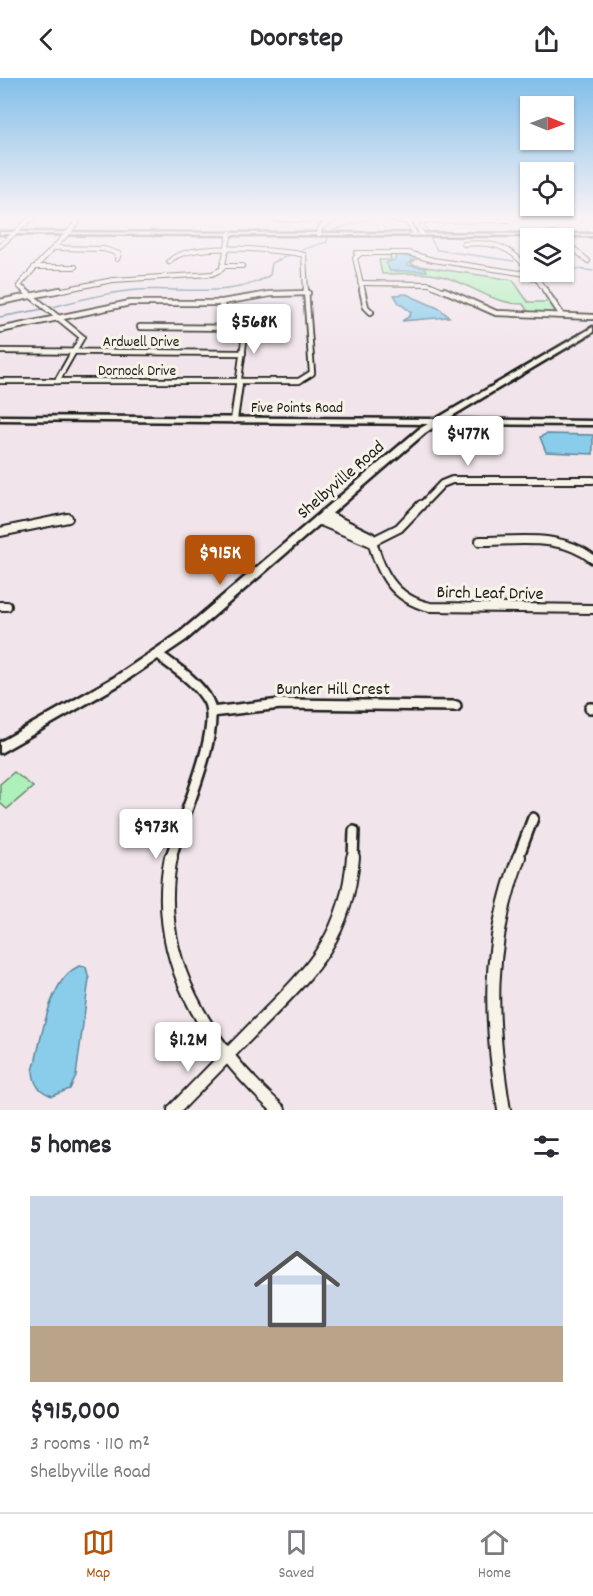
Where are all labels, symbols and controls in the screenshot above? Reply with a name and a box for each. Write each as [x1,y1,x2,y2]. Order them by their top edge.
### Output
text: Doorstep [250,20,343,59]
icon: back [30,23,63,56]
icon: share [530,23,563,56]
north arrow [520,96,574,150]
map controls [520,96,574,282]
button: locate [520,162,574,216]
button: layers [520,228,574,282]
pin: $568K [212,304,296,355]
text: $568K [231,309,277,337]
street label: Ardwell Drive [103,332,180,354]
street label: Dornock Drive [98,361,176,383]
street label: Five Points Road [251,398,343,420]
pin: $477K [426,416,510,467]
text: $477K [447,421,490,449]
street label: Shelbyville Road [292,436,391,526]
pin: $915K [178,535,262,586]
text: $915K [199,540,241,568]
street label: Birch Leaf Drive [436,581,544,608]
street label: Bunker Hill Crest [276,678,390,703]
pin: $973K [114,809,198,860]
text: $973K [133,814,179,842]
pin: $1.2M [146,1022,230,1073]
text: $1.2M [169,1027,207,1055]
text: 5 homes [30,1128,112,1165]
icon: filters [530,1130,563,1163]
icon: home [243,1235,351,1343]
text: $915,000 [30,1394,120,1431]
text: 3 rooms · 110 m² [30,1431,150,1459]
text: Shelbyville Road [30,1459,151,1487]
tab: Map [82,1526,115,1585]
tab: Saved [278,1526,314,1585]
tab: Home [478,1526,511,1585]

